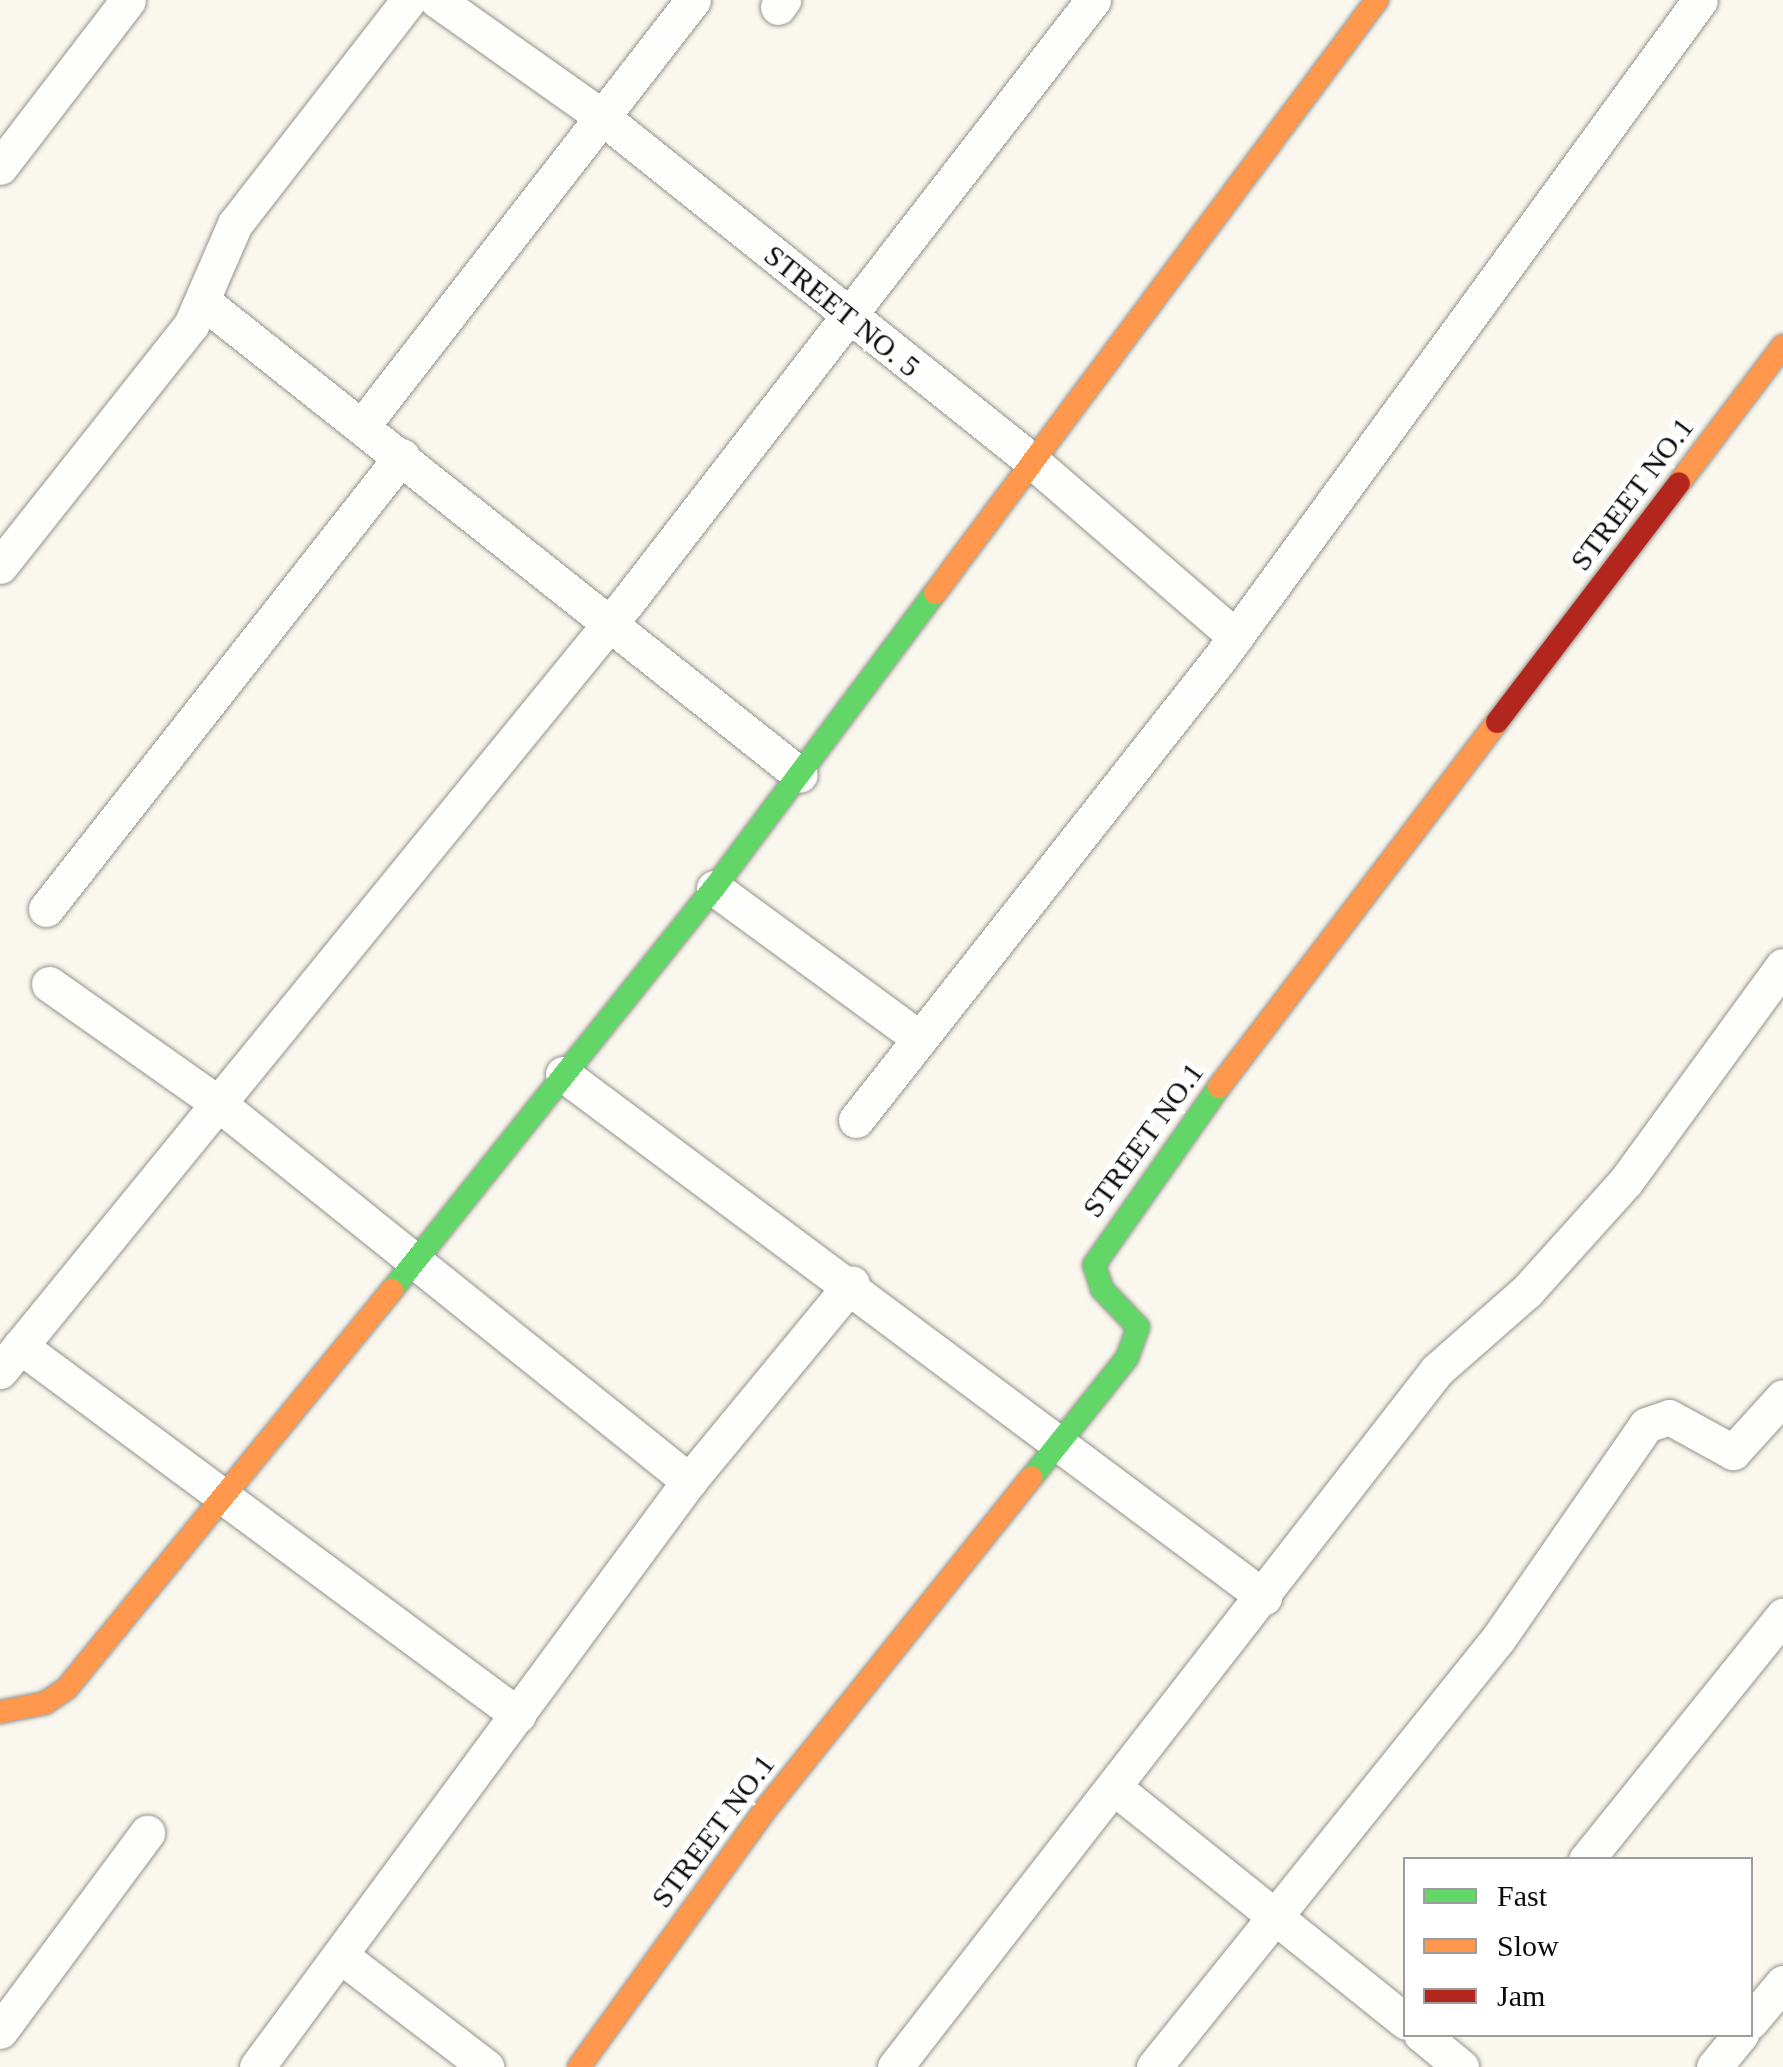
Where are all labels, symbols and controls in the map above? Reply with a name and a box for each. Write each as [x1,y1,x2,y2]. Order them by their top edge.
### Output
street label: STREET NO. 5 [757,237,927,385]
street label: STREET NO.1 [1562,410,1702,578]
street label: STREET NO.1 [1075,1055,1211,1225]
street label: STREET NO.1 [643,1747,783,1915]
legend [1403,1857,1753,2037]
text: Fast [1497,1879,1547,1912]
text: Slow [1497,1929,1559,1962]
text: Jam [1497,1979,1545,2012]

